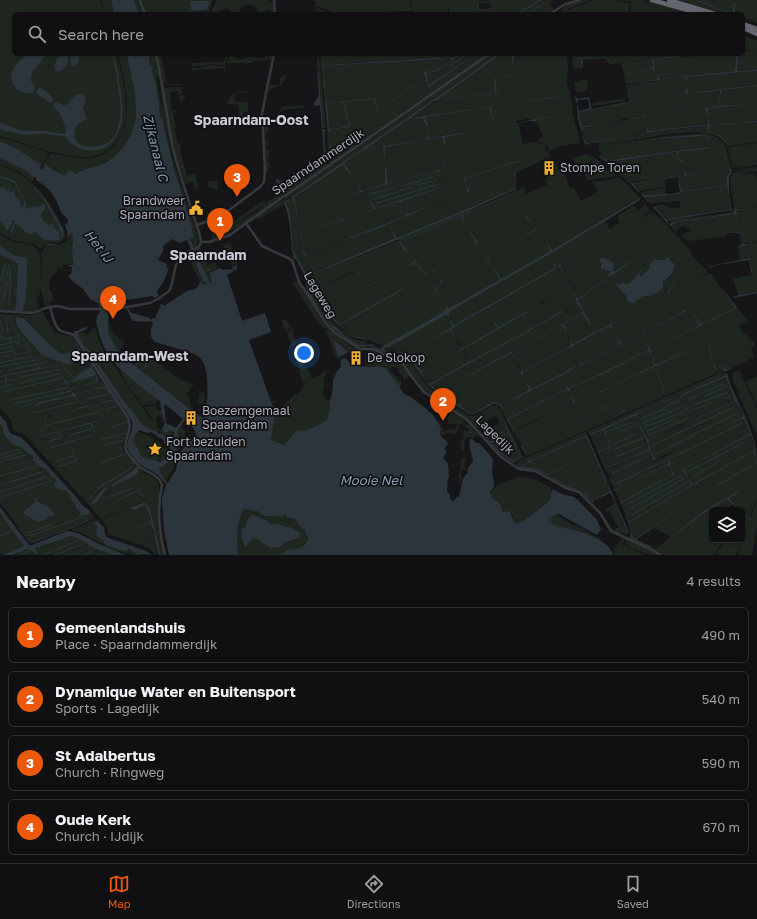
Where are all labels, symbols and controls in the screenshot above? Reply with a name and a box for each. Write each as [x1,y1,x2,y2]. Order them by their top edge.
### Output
search box [12,12,745,56]
icon: search [26,23,48,45]
text: Search here [58,25,144,43]
district label: Spaarndam-Oost [193,111,309,128]
water label: Zijkanaal C [140,113,172,184]
street label: Spaarndammerdijk [269,125,367,198]
building icon: Stompe Toren [541,160,557,176]
place label: Stompe Toren [560,160,640,175]
pin: 3 [224,164,250,197]
place label: Brandweer Spaarndam [120,193,185,222]
public building icon: Brandweer Spaarndam [188,200,204,216]
pin: 1 [207,208,233,241]
water label: Het IJ [81,226,118,267]
district label: Spaarndam [169,246,247,263]
street label: Lageweg [301,269,340,321]
pin: 4 [100,286,126,319]
your location [294,343,314,363]
district label: Spaarndam-West [71,347,189,364]
building icon: De Slokop [348,350,364,366]
place label: De Slokop [367,350,425,365]
pin: 2 [430,388,456,421]
place label: Boezemgemaal Spaarndam [202,403,290,432]
building icon: Boezemgemaal Spaarndam [183,410,199,426]
street label: Lagedijk [473,412,518,457]
place label: Fort bezuiden Spaarndam [166,434,246,463]
place icon: Fort bezuiden Spaarndam [147,441,163,457]
water label: Mooie Nel [340,472,403,488]
map controls [709,507,745,543]
button: layers [709,507,745,543]
text: Nearby [16,571,76,592]
text: 4 results [687,573,741,589]
text: Gemeenlandshuis [55,618,186,636]
text: 1 [27,627,33,643]
text: 490 m [701,627,740,643]
text: Place · Spaarndammerdijk [55,636,217,652]
text: Dynamique Water en Buitensport [55,682,296,700]
text: 2 [26,691,34,707]
text: 540 m [702,691,740,707]
text: Sports · Lagedijk [55,700,160,716]
text: St Adalbertus [55,746,156,764]
text: 3 [26,755,34,771]
text: 590 m [702,755,740,771]
text: Church · Ringweg [55,764,164,780]
text: Oude Kerk [55,810,131,828]
text: 4 [26,819,34,835]
text: 670 m [702,819,740,835]
text: Church · IJdijk [55,828,144,844]
tab: Map [108,873,131,910]
tab: Directions [347,873,401,910]
tab: Saved [617,873,649,910]

